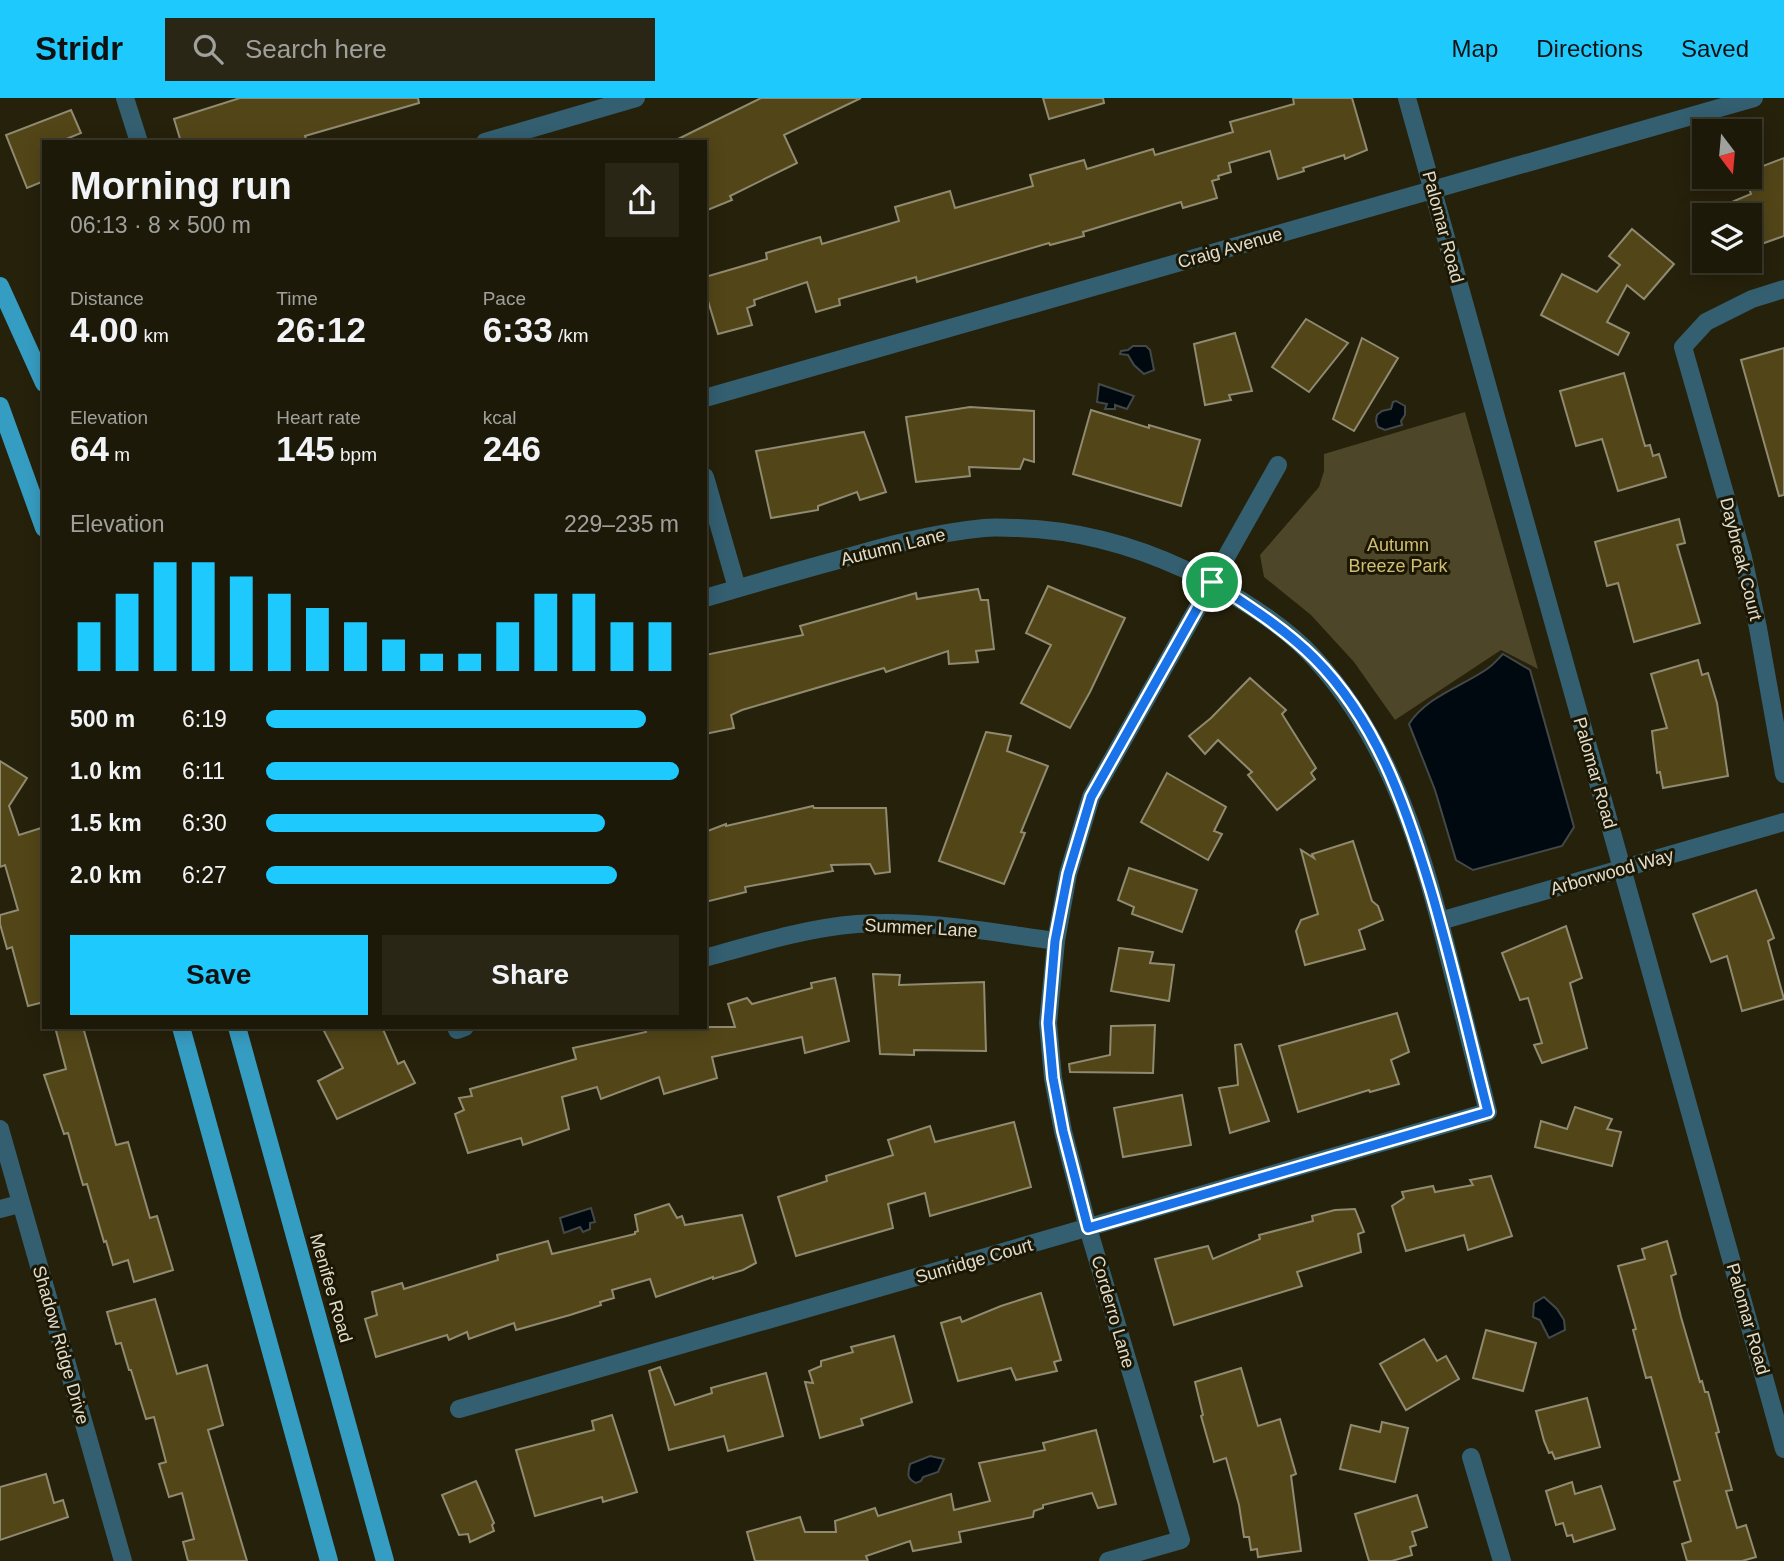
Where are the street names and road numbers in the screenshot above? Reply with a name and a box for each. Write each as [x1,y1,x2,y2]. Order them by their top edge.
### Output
street label: Palomar Road [1418,169,1468,285]
street label: Craig Avenue [1175,224,1285,272]
street label: Daybreak Court [1716,495,1766,623]
street label: Autumn Lane [839,524,947,570]
street label: Palomar Road [1570,715,1620,831]
street label: Arborwood Way [1548,845,1676,899]
street label: Summer Lane [864,915,978,941]
street label: Menifee Road [306,1231,356,1345]
street label: Sunridge Court [913,1235,1035,1287]
street label: Corderro Lane [1087,1253,1139,1371]
street label: Palomar Road [1723,1261,1773,1377]
street label: Shadow Ridge Drive [29,1263,93,1427]

